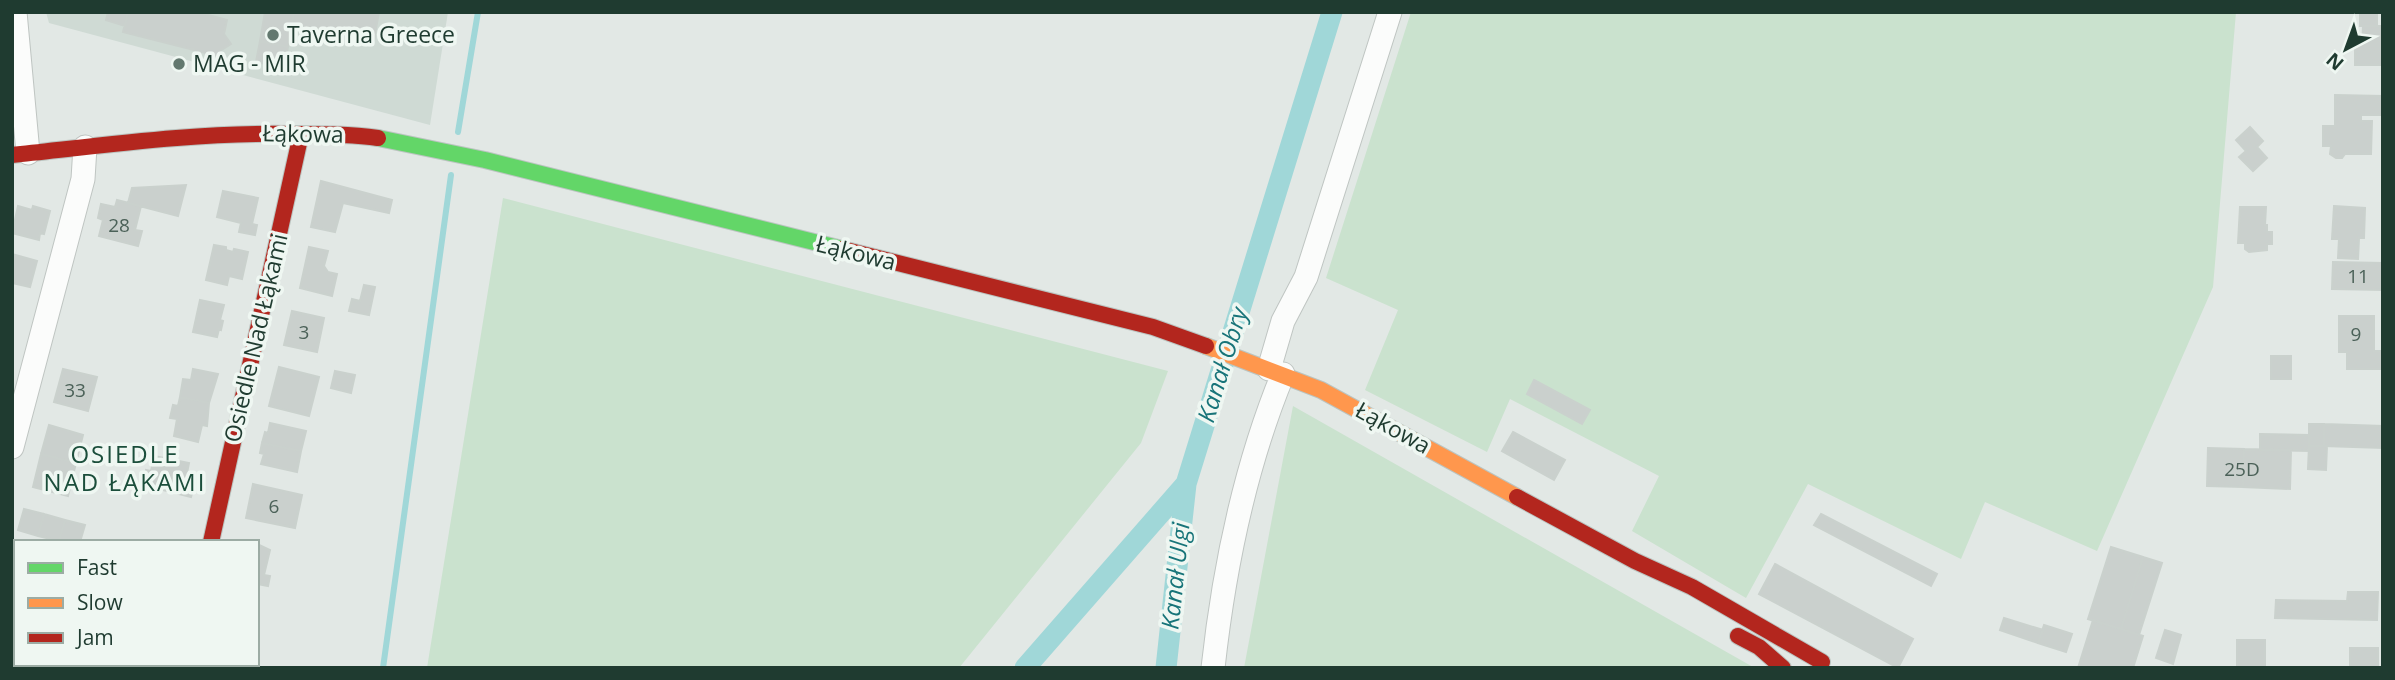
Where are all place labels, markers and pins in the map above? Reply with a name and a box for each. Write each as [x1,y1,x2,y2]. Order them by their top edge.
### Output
place label: Taverna Greece [287,18,455,50]
marker: Taverna Greece [265,27,281,43]
place label: MAG - MIR [193,47,306,79]
marker: MAG - MIR [171,56,187,72]

